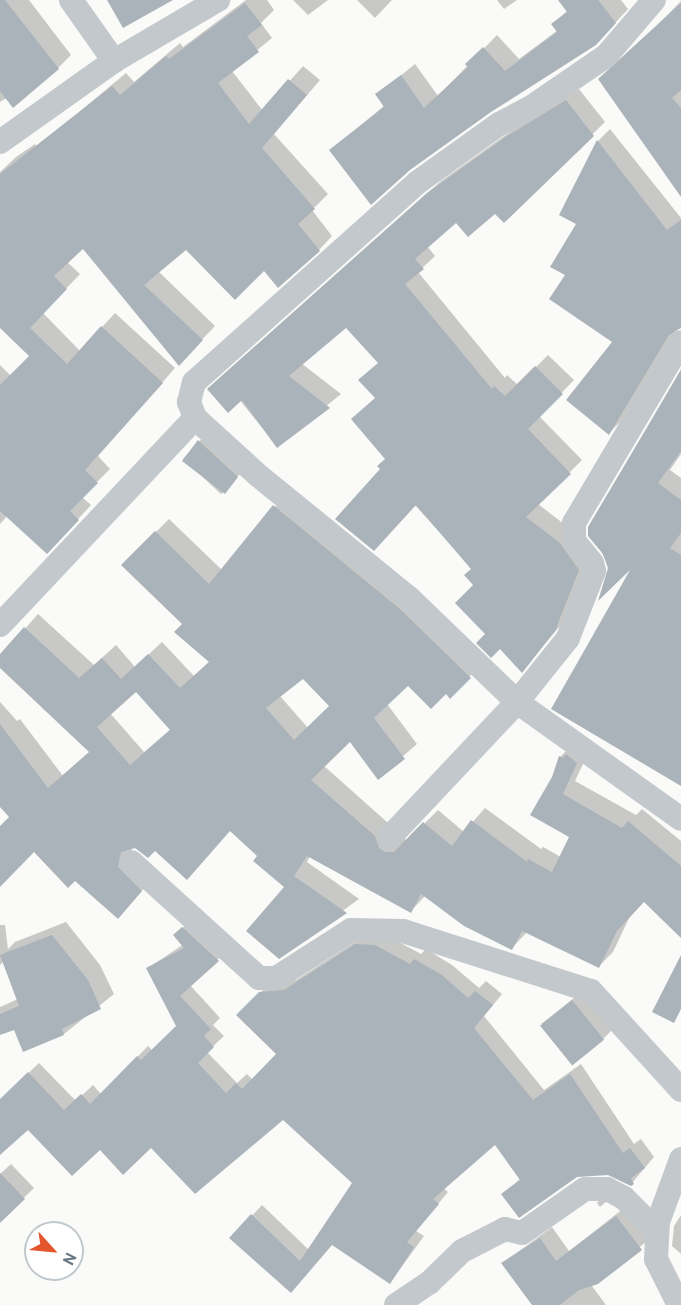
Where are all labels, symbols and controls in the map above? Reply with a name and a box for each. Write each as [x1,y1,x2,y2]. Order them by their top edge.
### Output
north arrow [24,1221,84,1281]
text: N [57,1249,80,1268]

